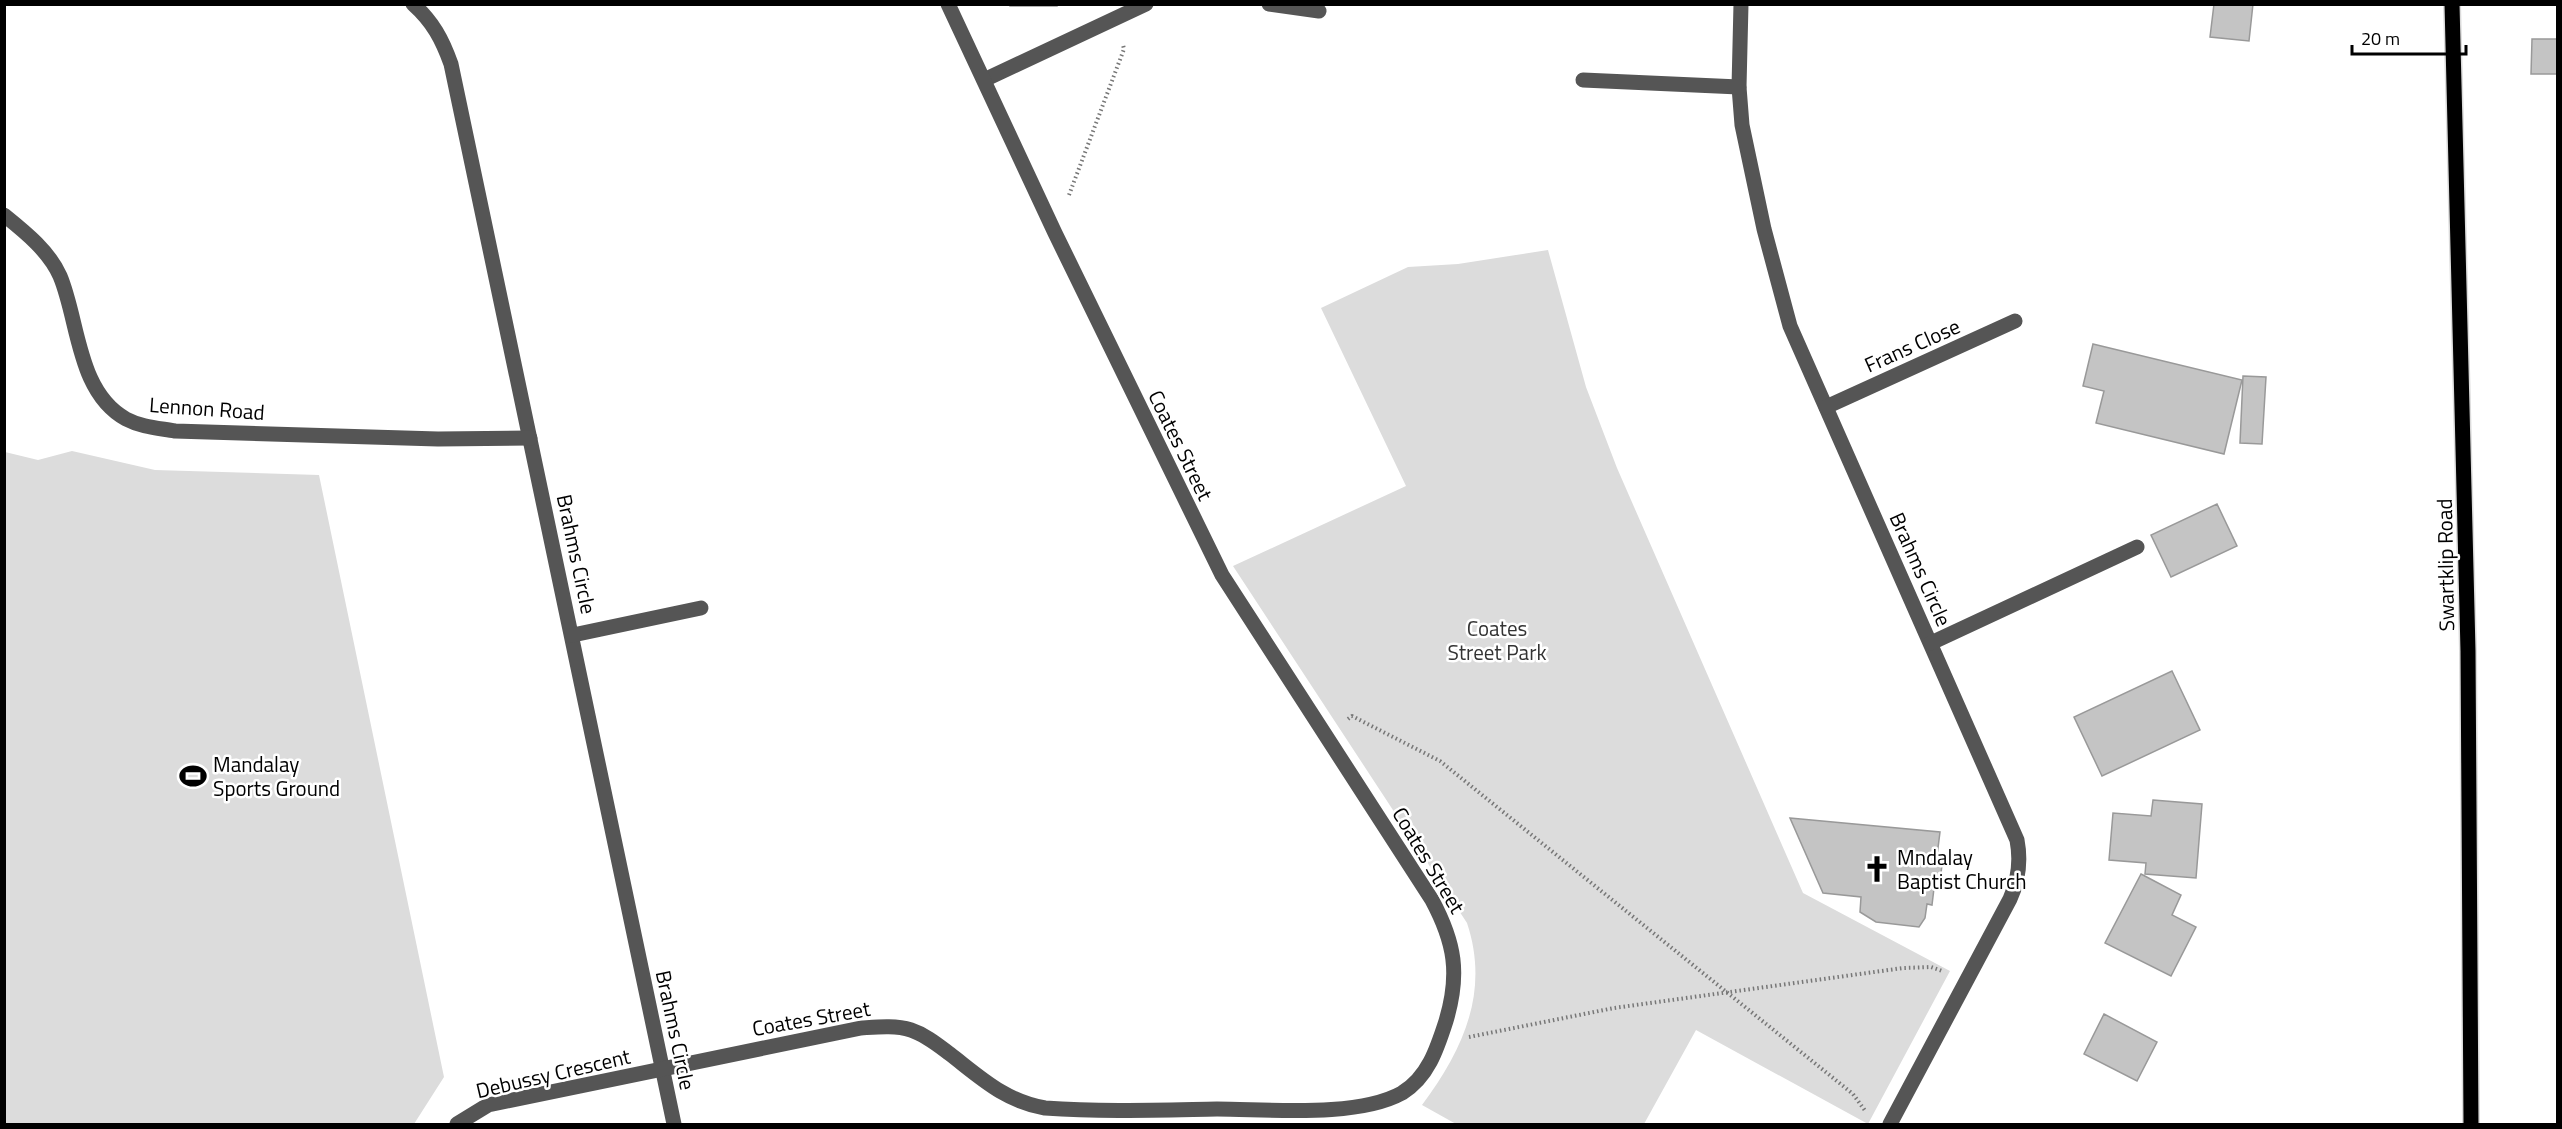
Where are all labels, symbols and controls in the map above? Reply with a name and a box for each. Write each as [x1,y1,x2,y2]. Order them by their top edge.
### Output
scale bar [2352,18,2466,56]
text: 20 m [2361,25,2400,52]
street label: Frans Close [1859,310,1965,380]
street label: Coates Street [1140,384,1222,506]
street label: Lennon Road [148,388,266,428]
street label: Brahms Circle [549,491,605,617]
street label: Swartklip Road [2428,498,2462,632]
street label: Brahms Circle [1882,507,1960,631]
park label: Coates Street Park [1448,612,1546,668]
place label: Mandalay Sports Ground [213,748,340,804]
sports icon: Mandalay Sports Ground [178,761,208,791]
street label: Coates Street [1385,801,1474,920]
place label: Mndalay Baptist Church [1897,841,2027,897]
church icon: Mndalay Baptist Church [1862,854,1892,884]
street label: Brahms Circle [648,967,704,1093]
street label: Coates Street [749,992,873,1044]
street label: Debussy Crescent [473,1040,634,1106]

